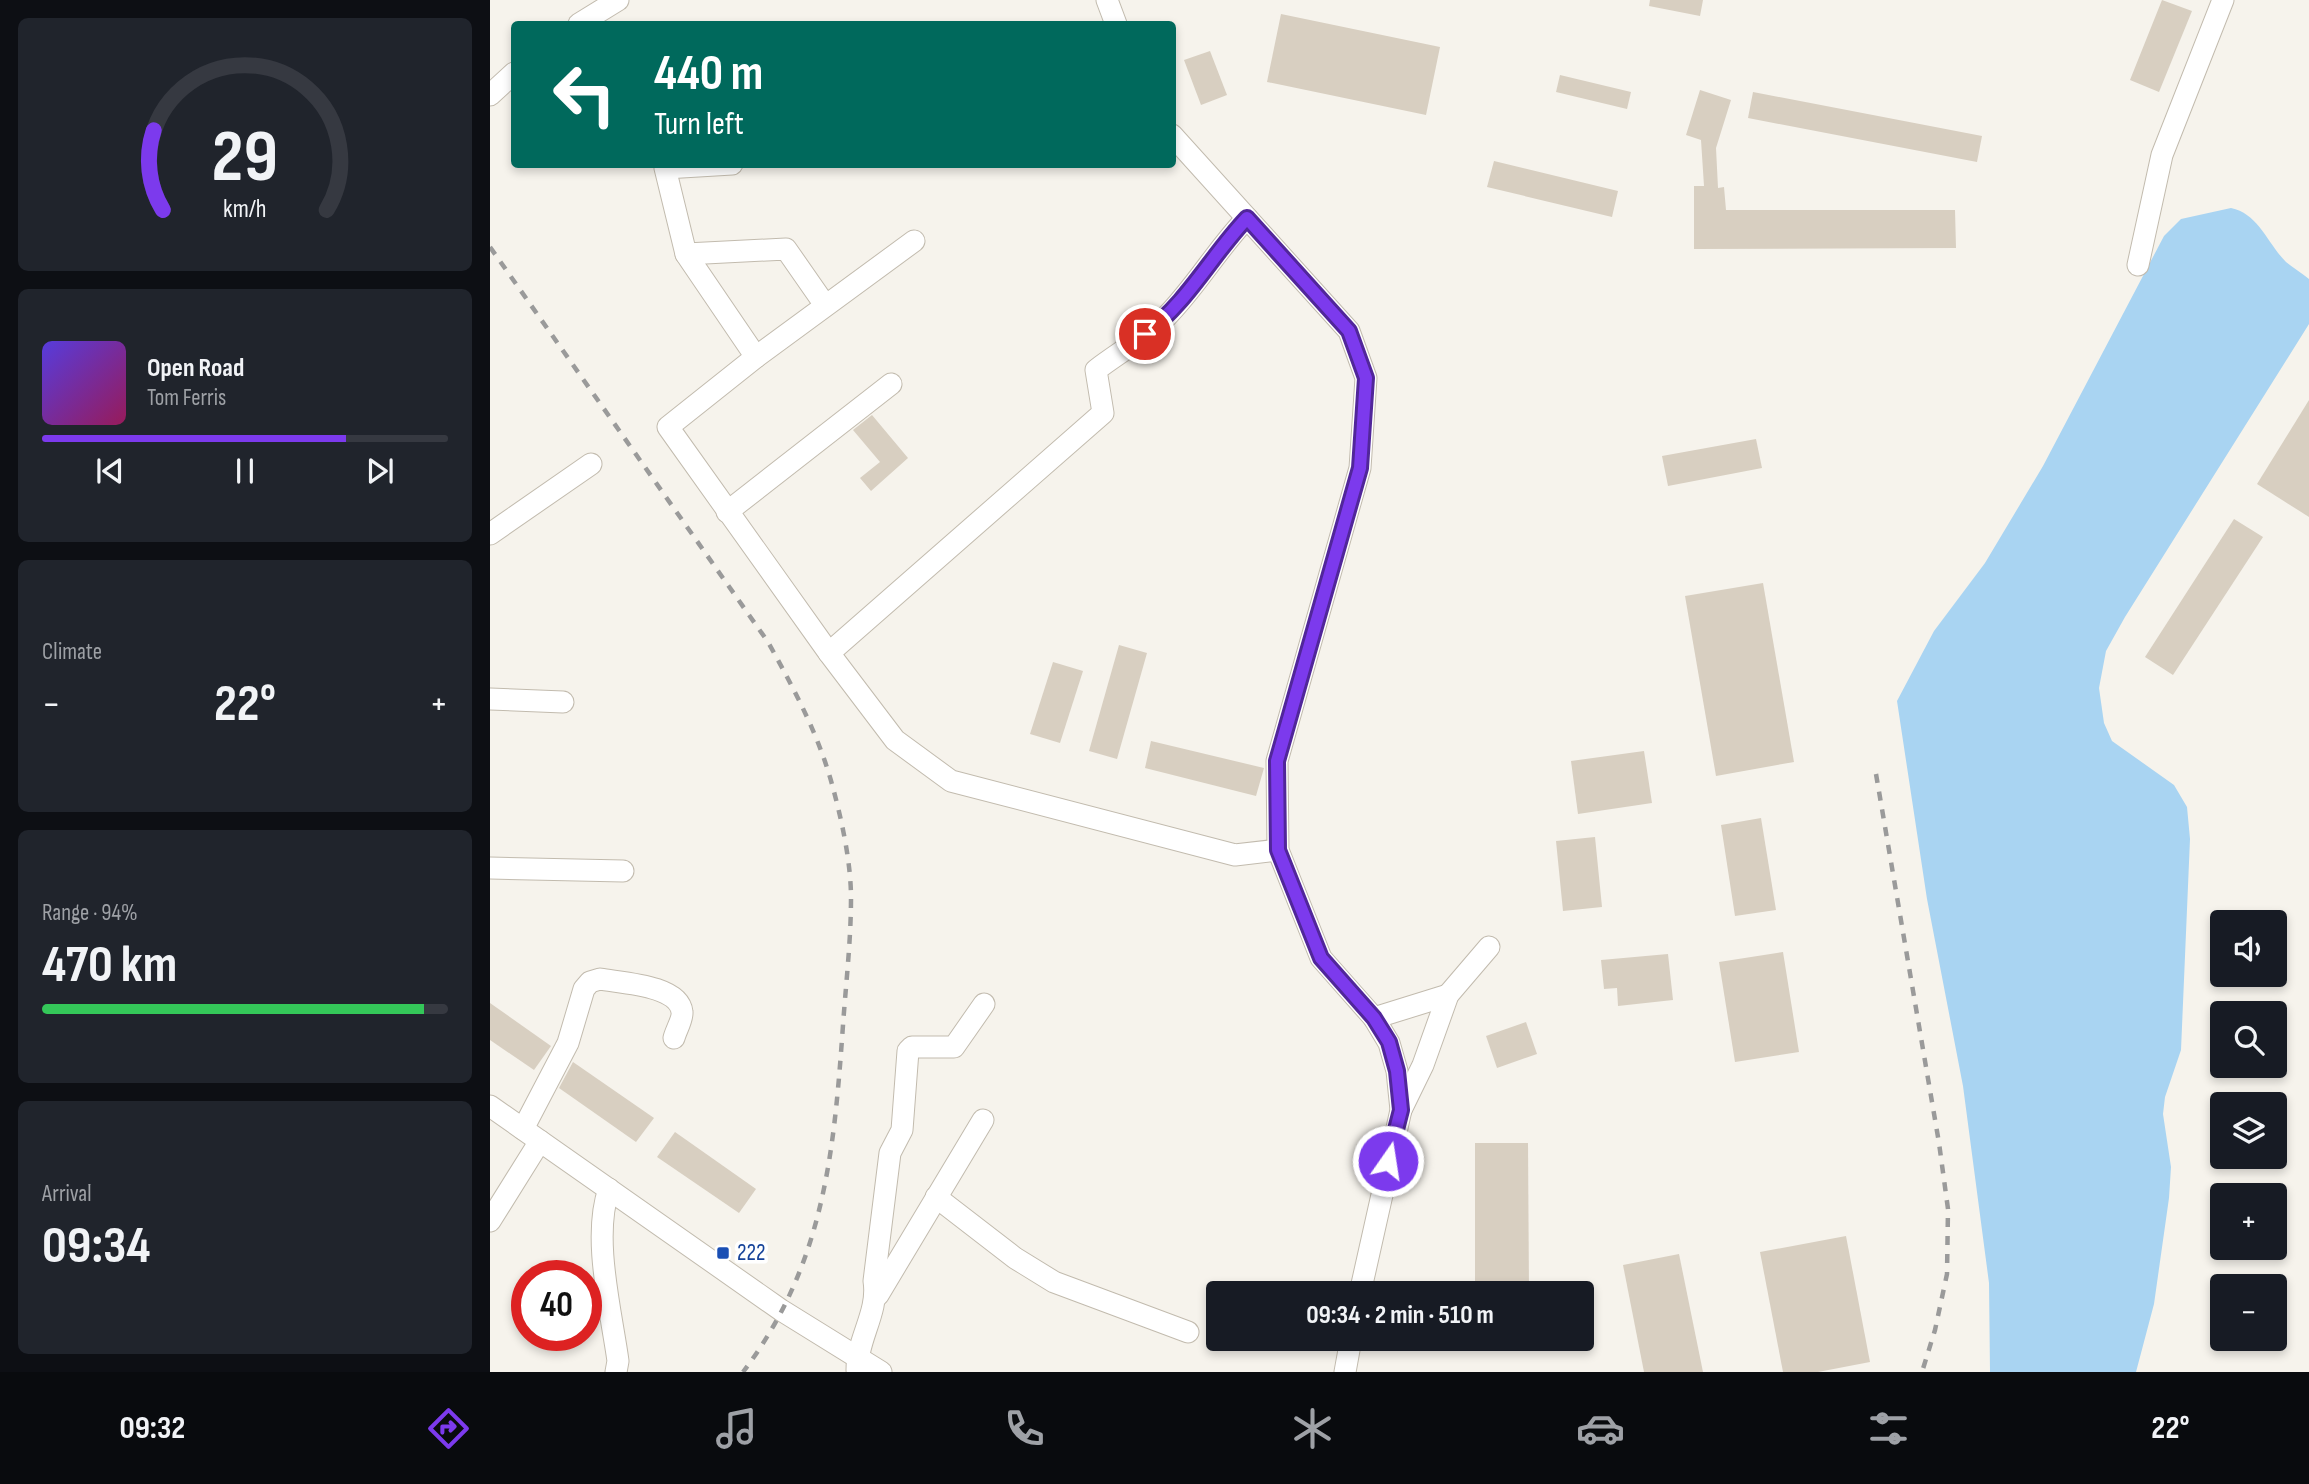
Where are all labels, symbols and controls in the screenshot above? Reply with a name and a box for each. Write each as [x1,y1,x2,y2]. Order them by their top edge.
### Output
text: 440 m [654,45,763,104]
icon: left [539,49,630,140]
text: Turn left [654,105,744,144]
text: 29 [212,115,278,203]
text: km/h [223,194,267,225]
pin [1115,304,1175,364]
icon: arrive [1126,315,1164,353]
text: Open Road [147,353,244,384]
text: Tom Ferris [147,384,226,412]
icon: previous [91,452,129,490]
icon: pause [226,452,264,490]
icon: next [361,452,399,490]
text: Climate [42,638,102,666]
text: 22° [214,673,276,736]
text: − [42,682,61,727]
text: + [429,682,448,727]
text: Range · 94% [42,899,138,927]
map controls [2210,910,2287,1351]
button: sound [2210,910,2287,987]
text: 470 km [42,934,177,997]
button: search [2210,1001,2287,1078]
button: layers [2210,1092,2287,1169]
position arrow [1351,1124,1425,1198]
text: Arrival [42,1180,91,1208]
button: + [2210,1183,2287,1260]
text: 09:34 [42,1215,151,1278]
place label: 222 [737,1239,765,1267]
marker: 222 [715,1245,731,1261]
speed limit sign: 40 [511,1260,602,1351]
button: − [2210,1274,2287,1351]
text: 09:34 · 2 min · 510 m [1306,1300,1494,1331]
icon: directions [424,1404,473,1453]
icon: music [712,1404,761,1453]
icon: phone [1000,1404,1049,1453]
icon: climate [1288,1404,1337,1453]
icon: car [1576,1404,1625,1453]
icon: filters [1864,1404,1913,1453]
text: 09:32 [119,1409,185,1448]
text: 22° [2151,1409,2190,1448]

